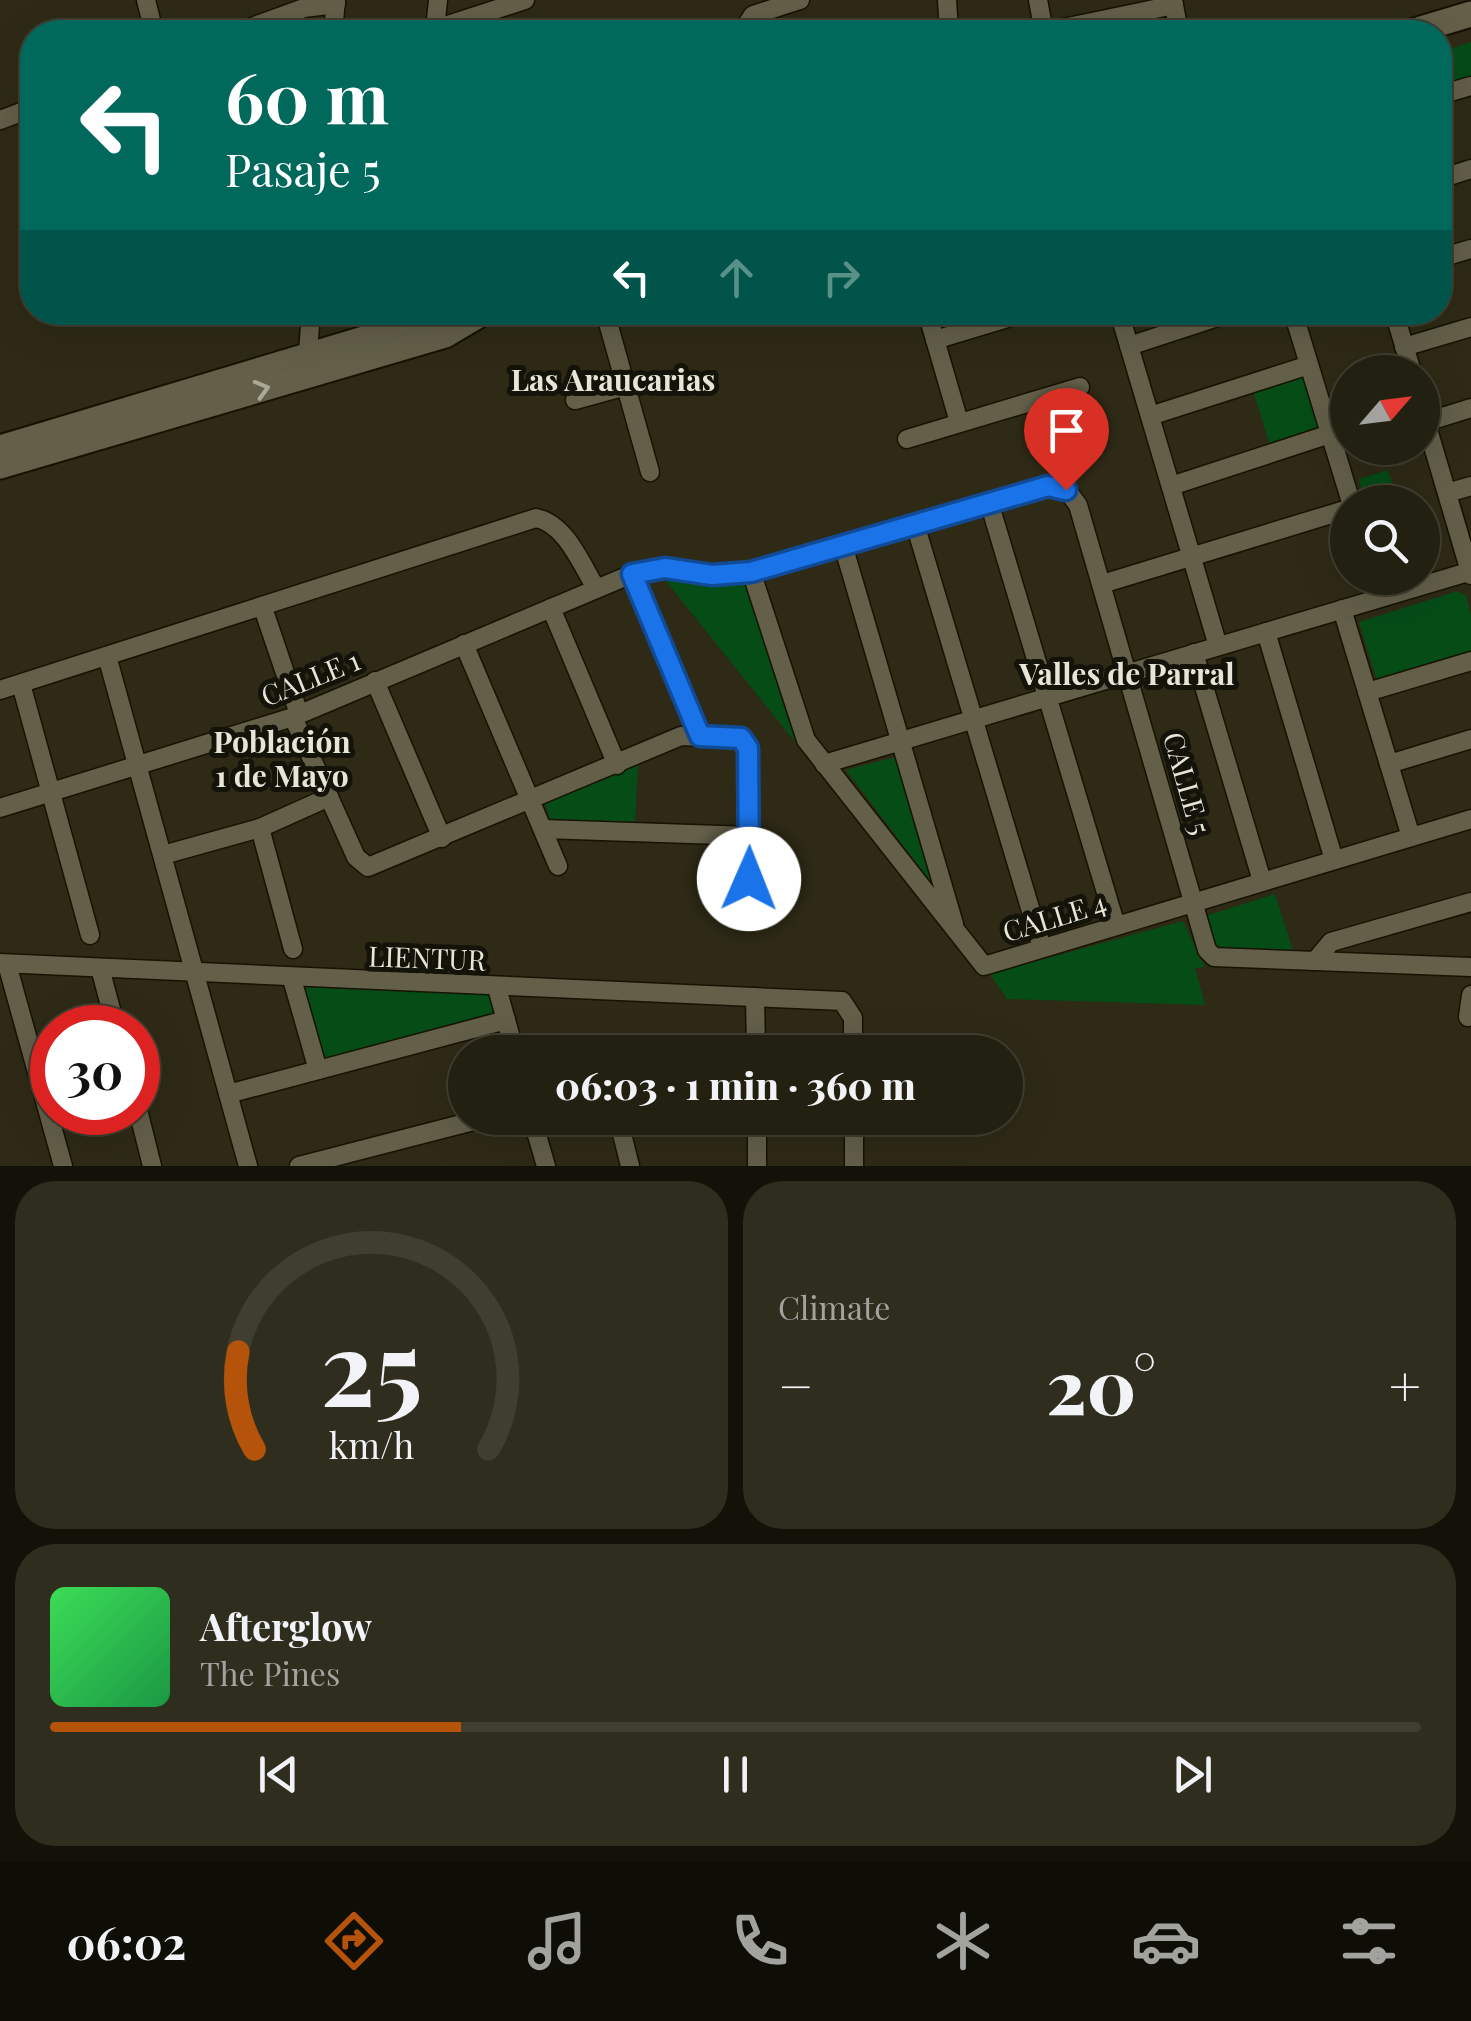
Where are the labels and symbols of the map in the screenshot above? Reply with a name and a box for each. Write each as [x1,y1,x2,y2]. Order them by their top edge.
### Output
north arrow [1330,355,1440,465]
district label: Las Araucarias [511,359,715,399]
one-way arrow [252,380,269,401]
pin [1024,388,1109,491]
street label: CALLE 1 [255,640,365,714]
district label: Valles de Parral [1018,653,1235,693]
district label: Población 1 de Mayo [213,721,351,795]
street label: CALLE 5 [1156,727,1220,839]
position arrow [697,827,801,931]
street label: CALLE 4 [998,883,1110,949]
street label: LIENTUR [368,936,487,978]
speed limit sign: 30 [30,1005,160,1135]

